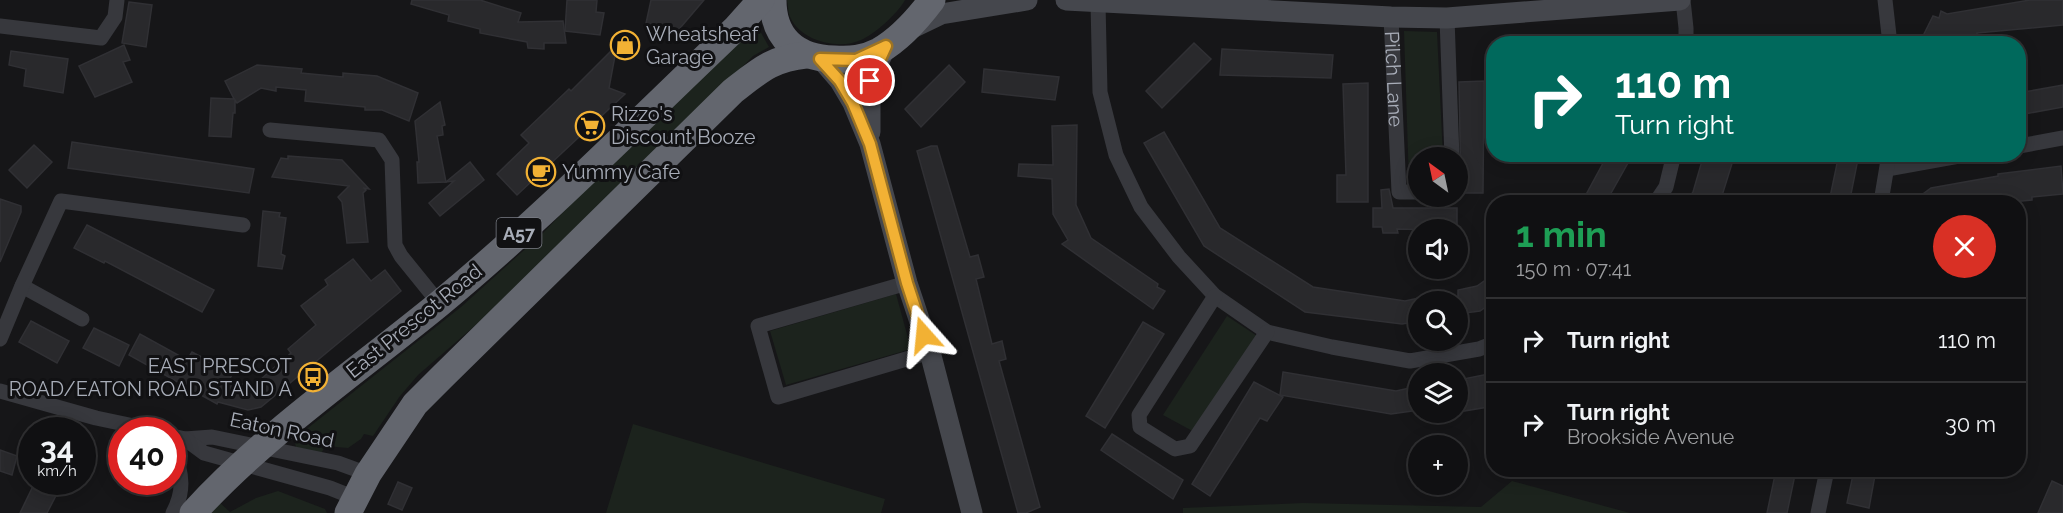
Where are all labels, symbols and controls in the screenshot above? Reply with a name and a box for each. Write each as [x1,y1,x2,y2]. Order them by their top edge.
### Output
place label: Wheatsheaf Garage [646,22,760,69]
shop icon: Wheatsheaf Garage [609,29,641,61]
street label: Pilch Lane [1380,30,1408,128]
pin [844,55,895,106]
text: 110 m [1615,59,1731,108]
icon: right [1516,60,1594,138]
icon: arrive [853,64,886,97]
place label: Rizzo's Discount Booze [611,102,756,149]
text: Turn right [1615,109,1734,140]
supermarket icon: Rizzo's Discount Booze [574,110,606,142]
north arrow [1408,147,1468,207]
map controls [1408,147,1468,495]
cafe icon: Yummy Cafe [525,156,557,188]
place label: Yummy Cafe [562,160,680,184]
text: 1 min [1516,213,1607,255]
button: close [1933,215,1996,278]
road number: A57 [496,218,542,248]
button: sound [1408,219,1468,279]
text: 150 m · 07:41 [1516,257,1631,281]
street label: East Prescot Road [341,259,487,383]
button: search [1408,291,1468,351]
position arrow [892,303,956,367]
icon: right [1516,324,1549,357]
text: Turn right [1567,327,1670,353]
text: 110 m [1938,327,1996,353]
place label: EAST PRESCOT ROAD/EATON ROAD STAND A [9,354,292,401]
bus stop icon: EAST PRESCOT ROAD/EATON ROAD STAND A [297,361,329,393]
button: layers [1408,363,1468,423]
text: Turn right [1567,399,1670,425]
street label: Eaton Road [228,407,336,453]
icon: right [1516,408,1549,441]
text: 30 m [1945,411,1996,437]
speed limit sign: 40 [108,417,186,495]
text: Brookside Avenue [1567,425,1734,449]
text: 34 [40,431,74,466]
button: + [1408,435,1468,495]
text: km/h [37,462,77,480]

